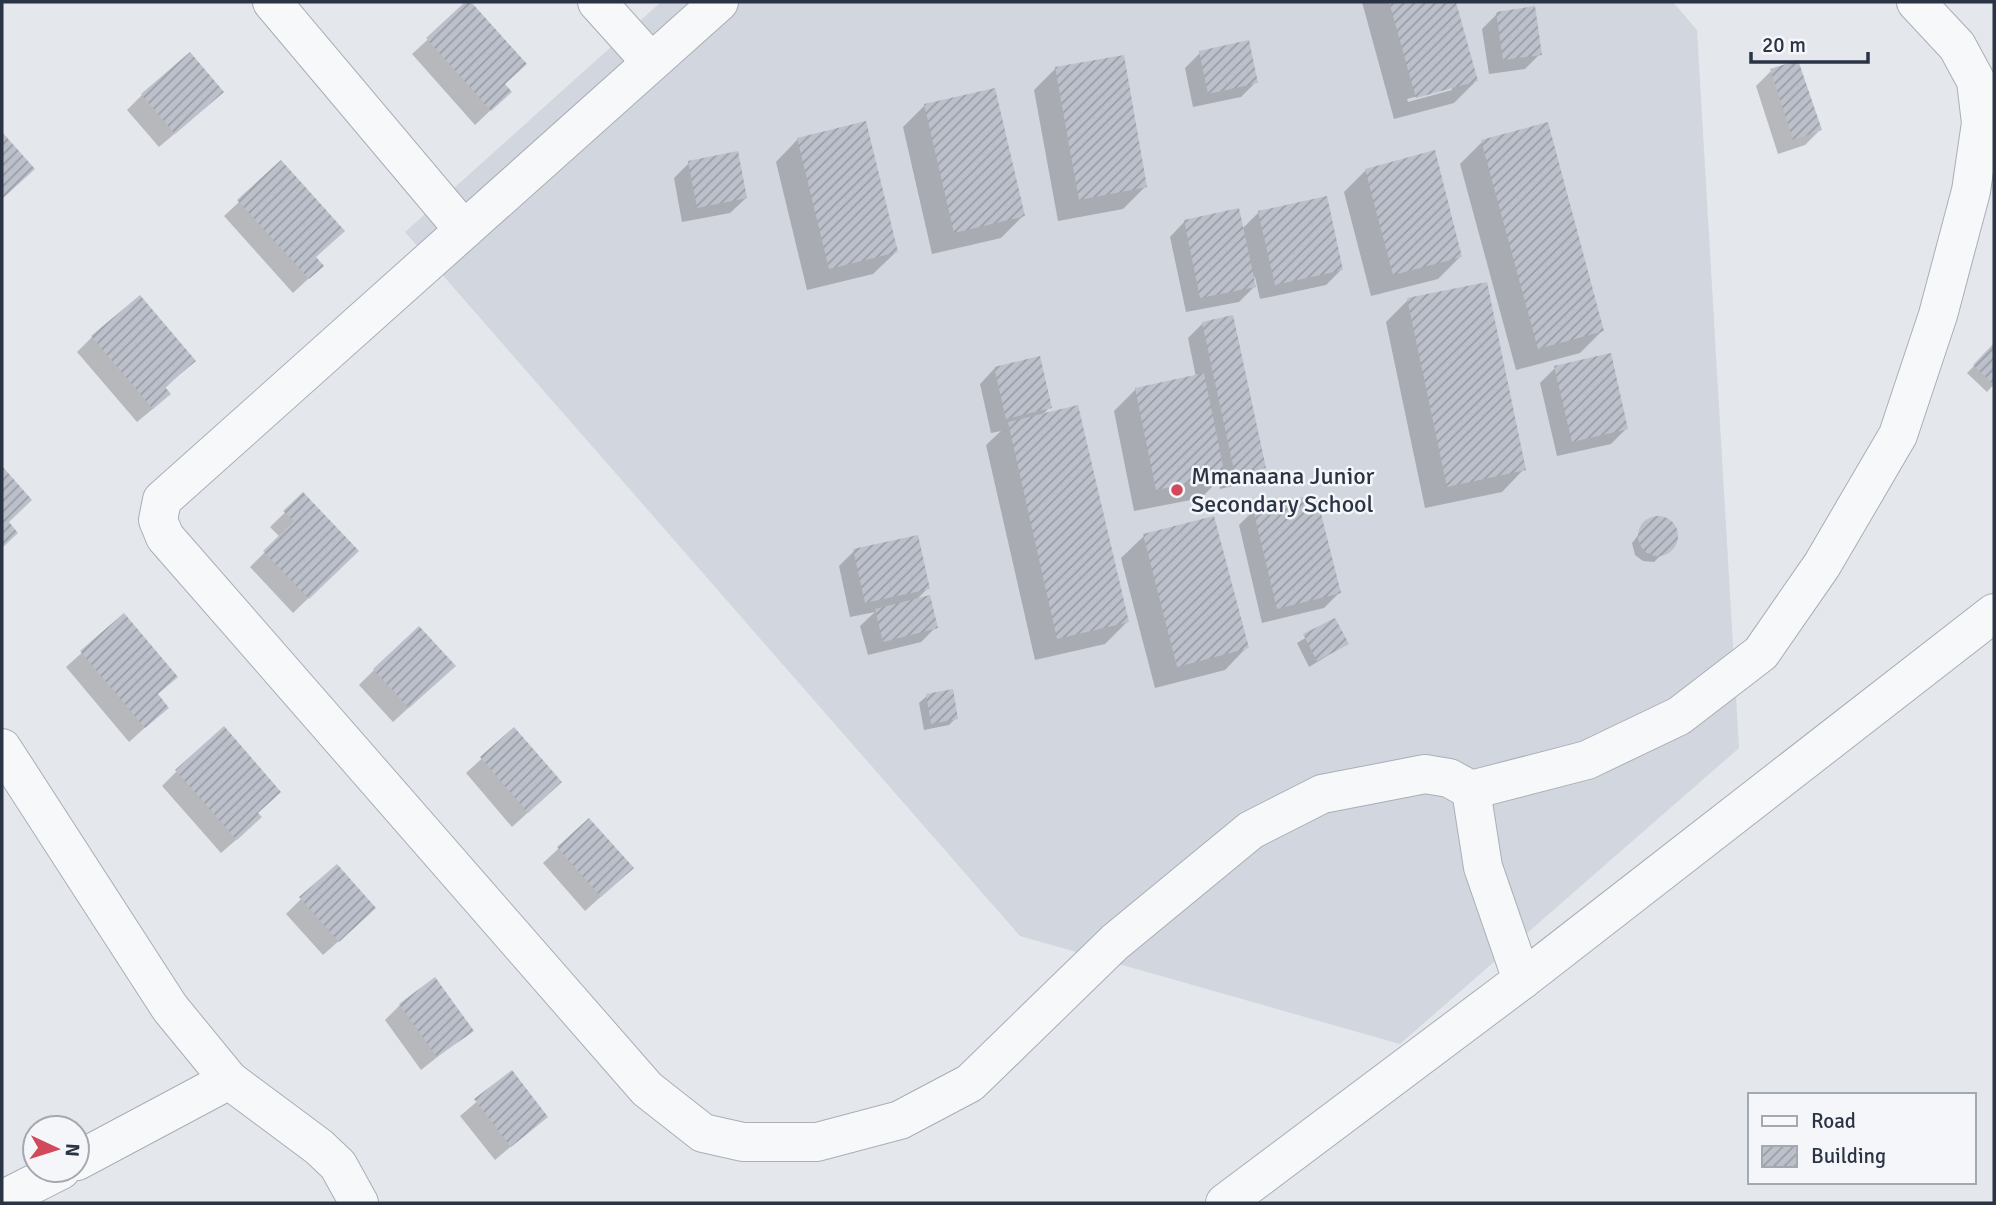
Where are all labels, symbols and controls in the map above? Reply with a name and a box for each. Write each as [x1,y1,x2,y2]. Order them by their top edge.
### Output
scale bar [1751,21,1868,65]
text: 20 m [1762,32,1806,58]
place label: Mmanaana Junior Secondary School [1191,461,1375,519]
marker: Mmanaana Junior Secondary School [1169,482,1185,498]
legend [1748,1093,1975,1184]
text: Road [1811,1108,1856,1134]
north arrow [21,1114,91,1184]
text: N [60,1143,84,1158]
text: Building [1811,1143,1886,1169]

